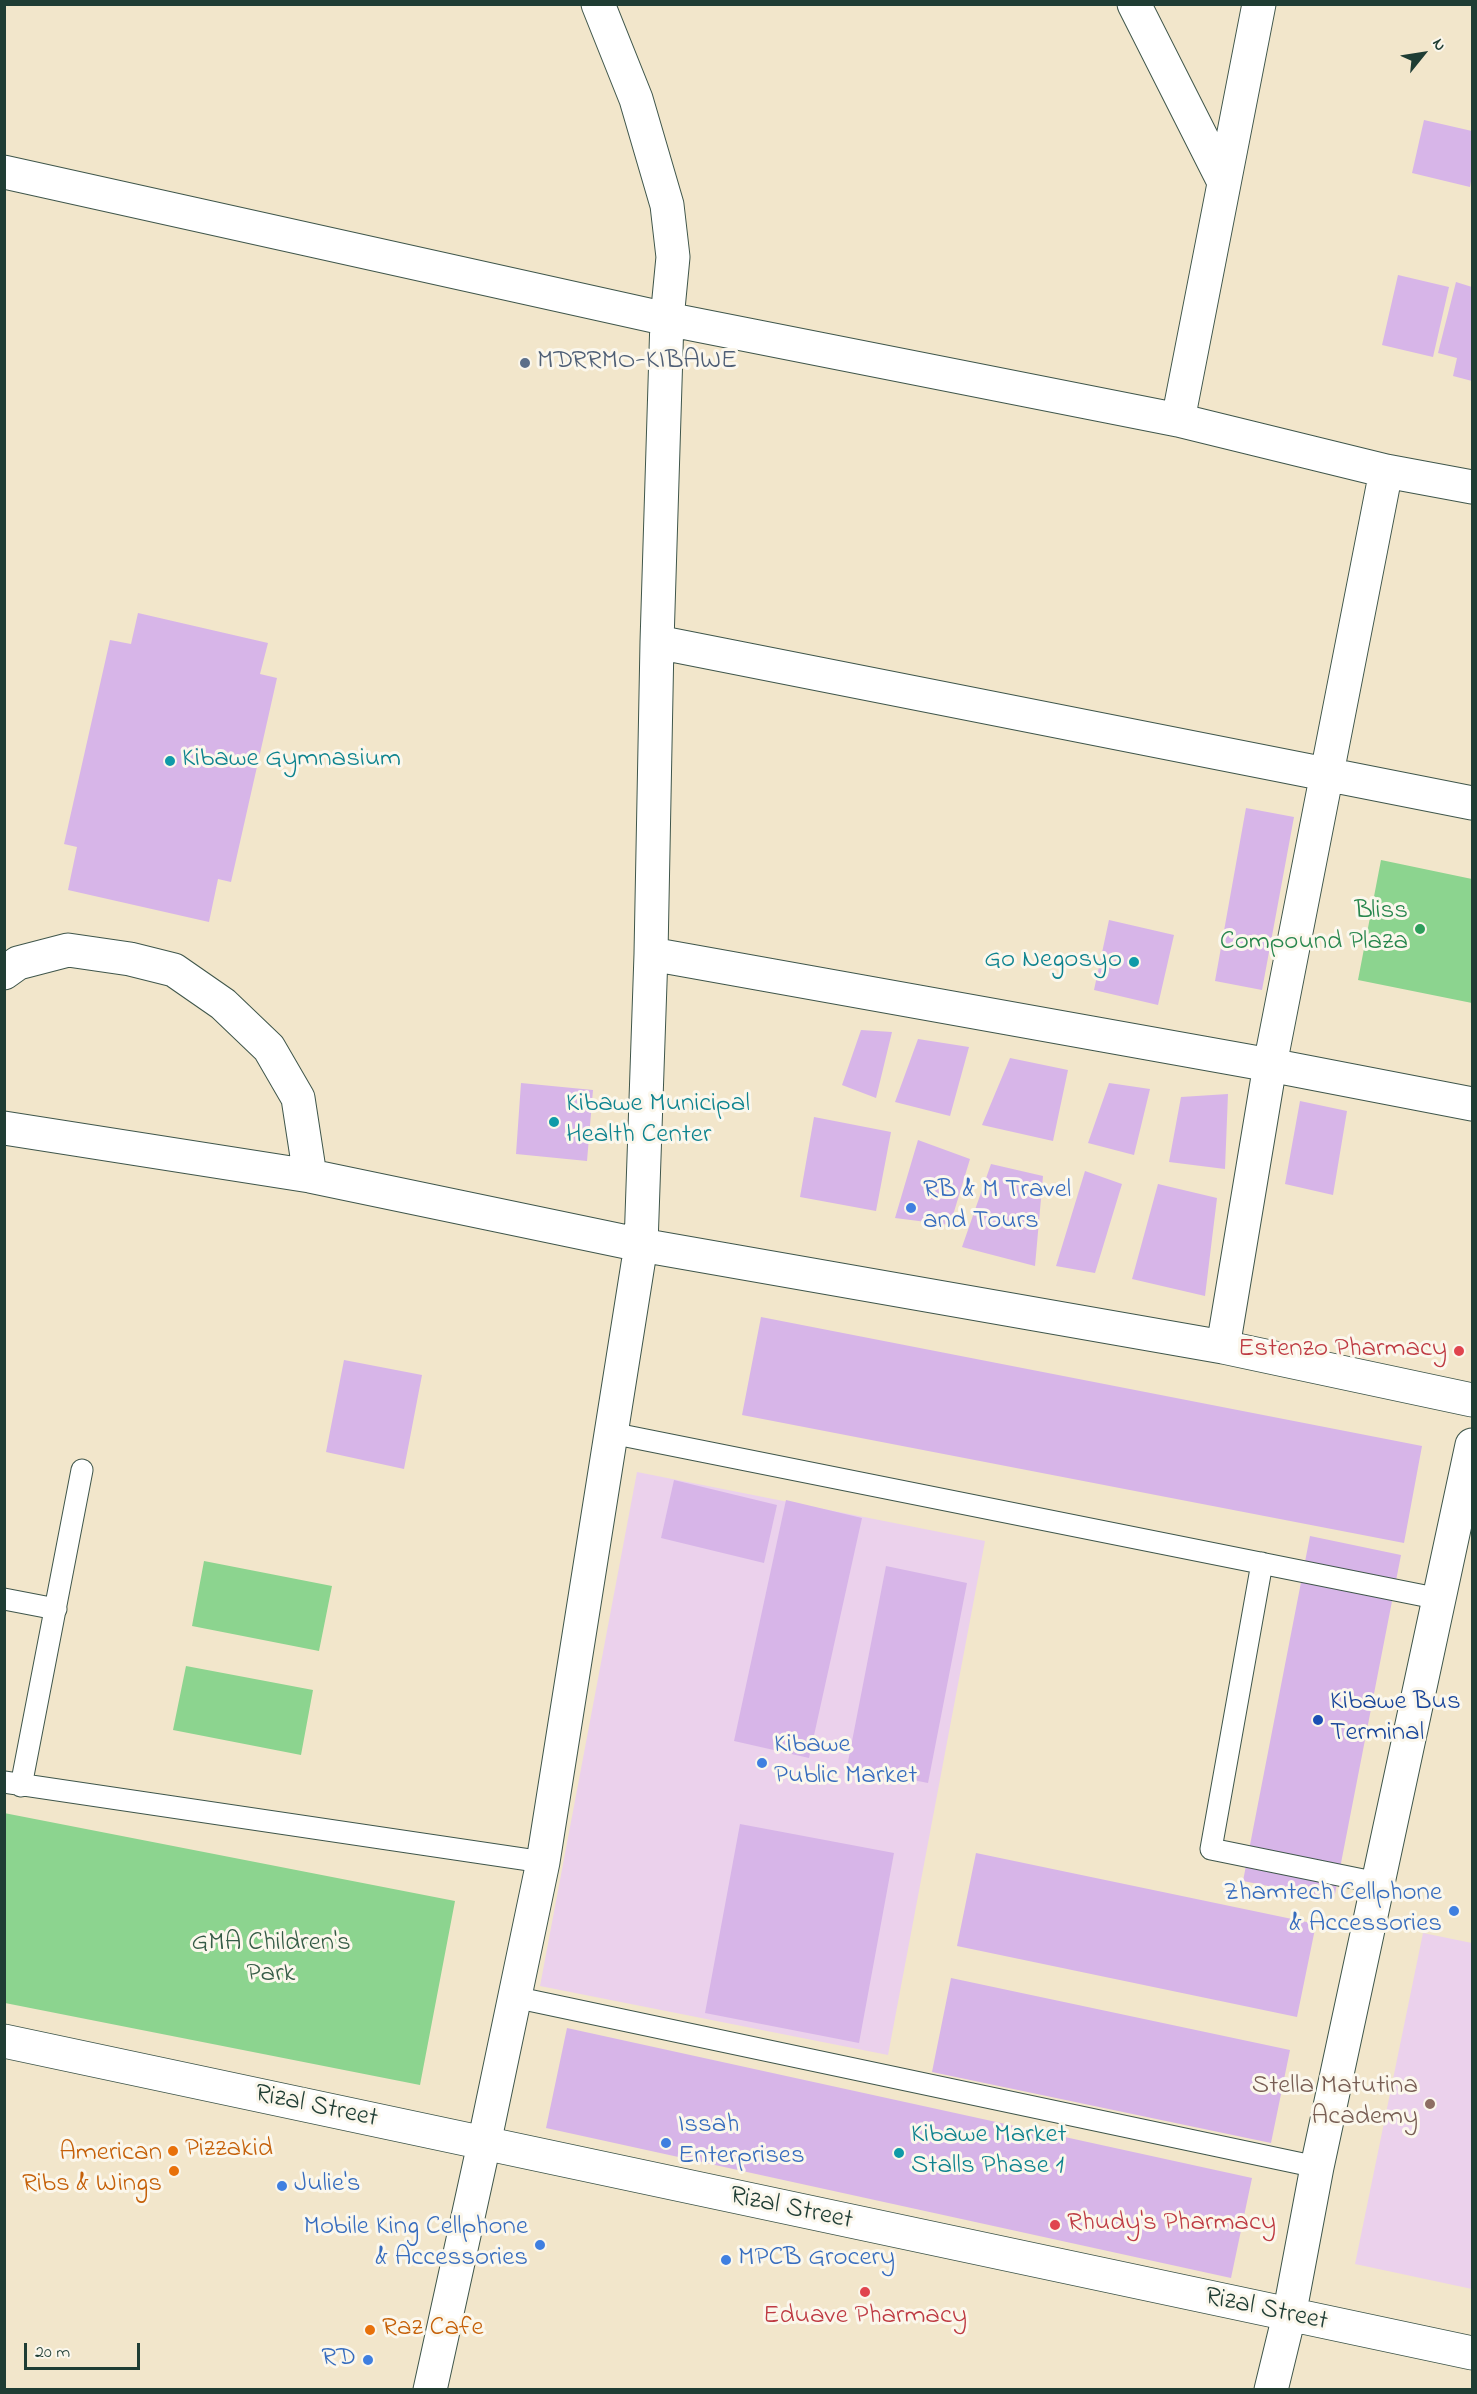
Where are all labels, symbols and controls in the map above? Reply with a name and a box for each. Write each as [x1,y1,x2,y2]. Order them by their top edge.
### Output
north arrow [1393,24,1453,84]
text: N [1425,34,1452,56]
place label: MDRRMO-KIBAWE [537,347,737,379]
marker: MDRRMO-KIBAWE [518,356,532,370]
place label: Kibawe Gymnasium [182,745,401,777]
marker: Kibawe Gymnasium [163,754,177,768]
place label: Bliss Compound Plaza [1220,897,1408,960]
marker: Bliss Compound Plaza [1413,922,1427,936]
place label: Go Negosyo [984,946,1122,978]
marker: Go Negosyo [1127,955,1141,969]
place label: Kibawe Municipal Health Center [566,1090,750,1153]
marker: Kibawe Municipal Health Center [547,1115,561,1129]
place label: RB & M Travel and Tours [923,1176,1071,1239]
marker: RB & M Travel and Tours [904,1201,918,1215]
place label: Estenzo Pharmacy [1238,1335,1447,1367]
marker: Estenzo Pharmacy [1452,1344,1466,1358]
place label: Kibawe Bus Terminal [1330,1688,1461,1751]
marker: Kibawe Bus Terminal [1311,1713,1325,1727]
place label: Kibawe Public Market [774,1731,917,1794]
marker: Kibawe Public Market [755,1756,769,1770]
place label: Zhamtech Cellphone & Accessories [1223,1879,1442,1942]
marker: Zhamtech Cellphone & Accessories [1447,1904,1461,1918]
park label: GMA Children's Park [191,1929,351,1992]
place label: Stella Matutina Academy [1252,2072,1418,2135]
street label: Rizal Street [251,2079,381,2137]
marker: Stella Matutina Academy [1423,2097,1437,2111]
place label: Issah Enterprises [678,2111,805,2174]
place label: Kibawe Market Stalls Phase 1 [911,2121,1067,2184]
place label: Pizzakid [185,2135,273,2167]
marker: Issah Enterprises [659,2136,673,2150]
place label: American Ribs & Wings [22,2139,162,2202]
marker: Pizzakid [166,2144,180,2158]
marker: Kibawe Market Stalls Phase 1 [892,2146,906,2160]
marker: American Ribs & Wings [167,2164,181,2178]
place label: Julie's [294,2170,361,2202]
marker: Julie's [275,2179,289,2193]
street label: Rizal Street [726,2181,856,2239]
place label: Rhudy's Pharmacy [1067,2209,1276,2241]
place label: Mobile King Cellphone & Accessories [304,2213,528,2276]
marker: Rhudy's Pharmacy [1048,2218,1062,2232]
marker: Mobile King Cellphone & Accessories [533,2238,547,2252]
place label: MPCB Grocery [738,2244,895,2276]
marker: MPCB Grocery [719,2253,733,2267]
street label: Rizal Street [1201,2282,1331,2340]
marker: Eduave Pharmacy [858,2285,872,2299]
place label: Eduave Pharmacy [763,2302,967,2334]
place label: Raz Cafe [382,2314,484,2346]
marker: Raz Cafe [363,2323,377,2337]
scale bar [27,2331,142,2369]
text: 20 m [35,2340,70,2366]
place label: RD [321,2344,356,2376]
marker: RD [361,2353,375,2367]

